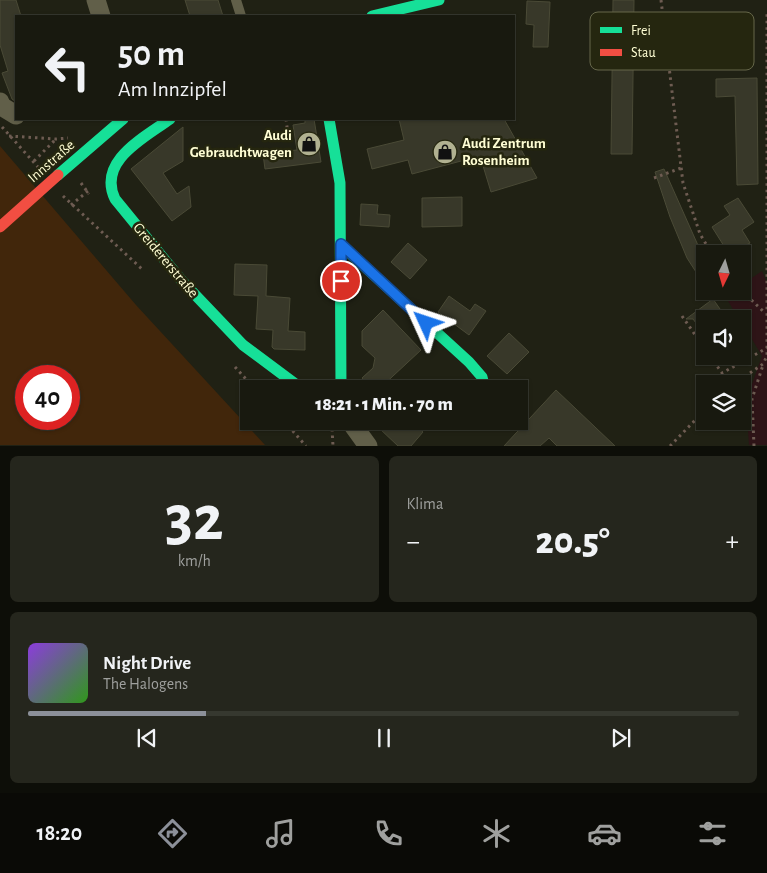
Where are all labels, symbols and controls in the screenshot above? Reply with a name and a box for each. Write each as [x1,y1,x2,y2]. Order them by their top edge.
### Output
legend [590,12,754,70]
text: Frei [631,24,651,38]
icon: left [35,35,100,100]
text: 50 m [118,37,185,72]
text: Stau [631,46,656,60]
text: Am Innzipfel [118,78,227,100]
place label: Audi Gebrauchtwagen [190,128,292,160]
shop icon: Audi Gebrauchtwagen [296,131,322,157]
place label: Audi Zentrum Rosenheim [462,136,546,168]
street label: Innstraße [25,137,78,186]
shop icon: Audi Zentrum Rosenheim [432,139,458,165]
street label: Greidererstraße [130,220,201,301]
north arrow [696,245,751,300]
map controls [696,245,751,430]
pin [320,260,362,302]
icon: arrive [327,267,355,295]
position arrow [399,296,451,348]
button: sound [696,310,751,365]
speed limit sign: 40 [15,365,80,430]
button: layers [696,375,751,430]
text: 18:21 · 1 Min. · 70 m [315,395,453,414]
text: 32 [165,487,224,552]
text: Klima [407,496,443,512]
text: 20.5° [536,523,610,561]
text: − [407,528,420,556]
text: + [726,528,739,556]
text: km/h [178,553,211,569]
text: Night Drive [103,654,191,673]
text: The Halogens [103,676,188,692]
icon: previous [133,724,161,752]
icon: pause [370,724,398,752]
icon: next [607,724,635,752]
icon: directions [155,816,190,851]
icon: music [263,816,298,851]
icon: phone [371,816,406,851]
icon: climate [479,816,514,851]
icon: car [587,816,622,851]
icon: filters [695,816,730,851]
text: 18:20 [37,822,82,844]

